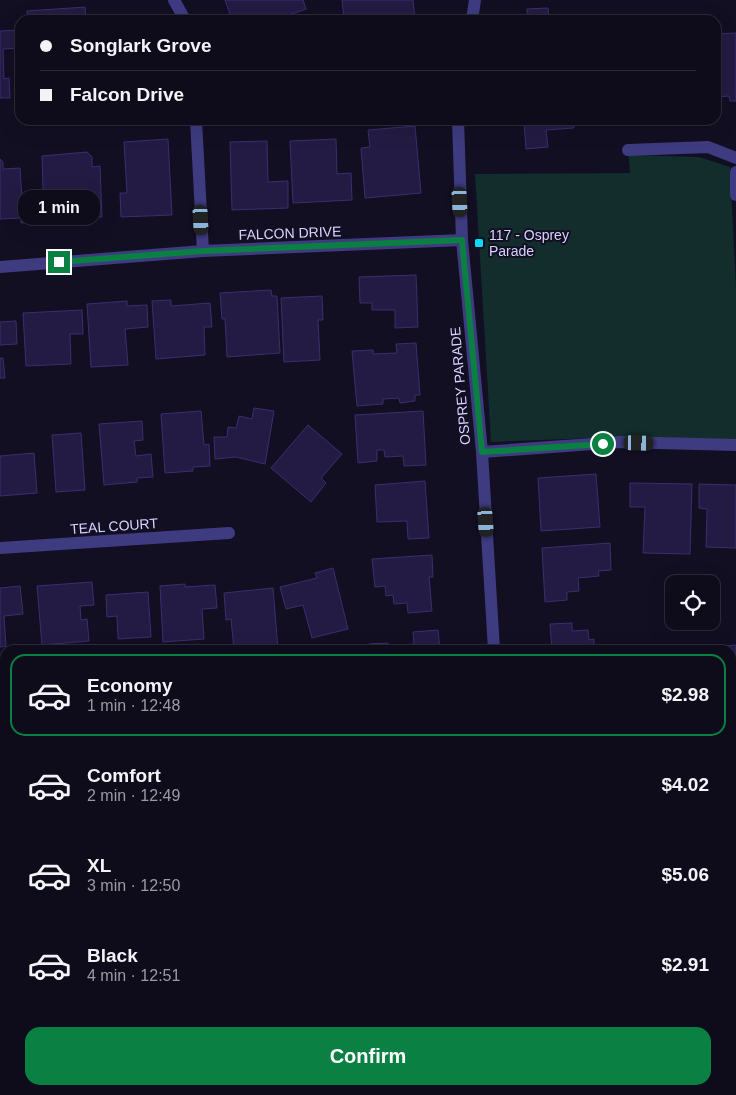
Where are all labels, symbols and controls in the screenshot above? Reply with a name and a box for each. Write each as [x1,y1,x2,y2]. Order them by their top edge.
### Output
text: Songlark Grove [70,35,212,56]
text: Falcon Drive [70,84,184,105]
car [451,187,468,217]
callout: 1 min [18,190,100,224]
text: 1 min [38,199,80,216]
car [192,205,209,235]
street label: FALCON DRIVE [238,223,342,243]
place label: 117 - Osprey Parade [489,227,569,259]
marker: 117 - Osprey Parade [473,237,485,249]
route end [48,251,70,273]
street label: OSPREY PARADE [447,326,473,446]
route start [592,433,614,455]
car [623,435,654,451]
car [477,507,494,537]
street label: TEAL COURT [70,515,159,537]
map controls [665,575,720,630]
button: locate [665,575,720,630]
icon: car [27,673,72,718]
text: Economy [87,675,173,696]
text: $2.98 [661,684,709,705]
text: 1 min · 12:48 [87,697,180,714]
icon: car [27,763,72,808]
text: Comfort [87,765,161,786]
text: $4.02 [661,774,709,795]
text: 2 min · 12:49 [87,787,180,804]
icon: car [27,853,72,898]
text: XL [87,855,111,876]
text: $5.06 [661,864,709,885]
text: 3 min · 12:50 [87,877,180,894]
icon: car [27,943,72,988]
text: Black [87,945,138,966]
text: $2.91 [661,954,709,975]
text: 4 min · 12:51 [87,967,180,984]
button: Confirm [25,1027,711,1085]

